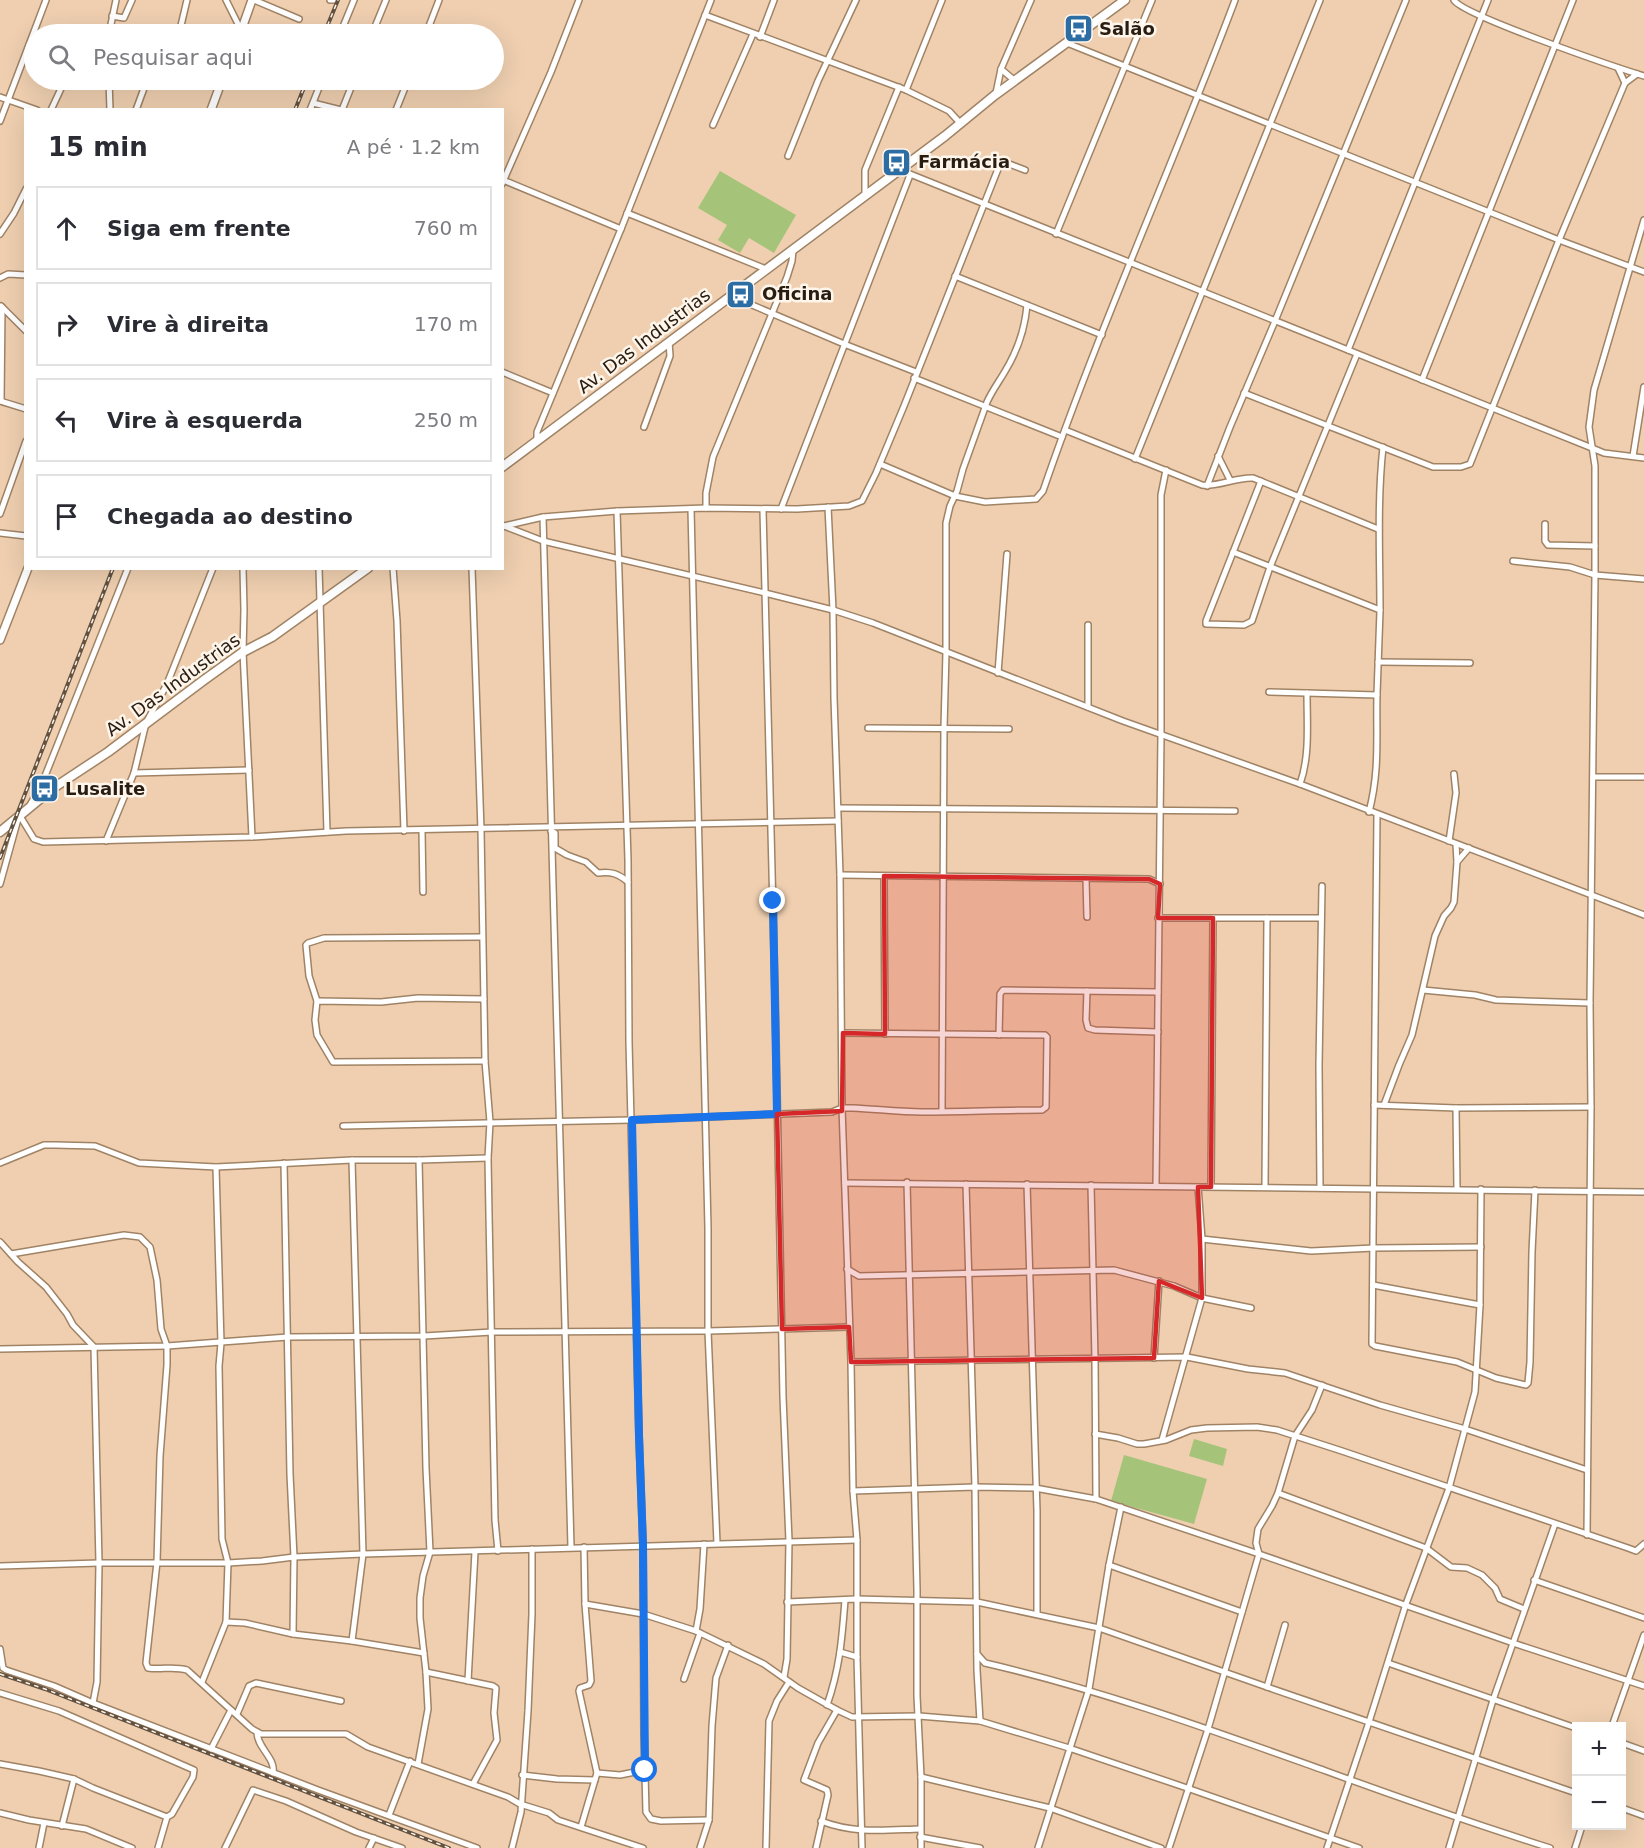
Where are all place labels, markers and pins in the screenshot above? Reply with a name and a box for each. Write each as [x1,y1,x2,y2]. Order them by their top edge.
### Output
bus stop icon: Salão [1062,13,1094,45]
place label: Salão [1099,18,1155,39]
bus stop icon: Farmácia [881,146,913,178]
place label: Farmácia [918,151,1010,172]
bus stop icon: Oficina [725,278,757,310]
place label: Oficina [762,283,832,304]
bus stop icon: Lusalite [28,773,60,805]
place label: Lusalite [65,778,145,799]

